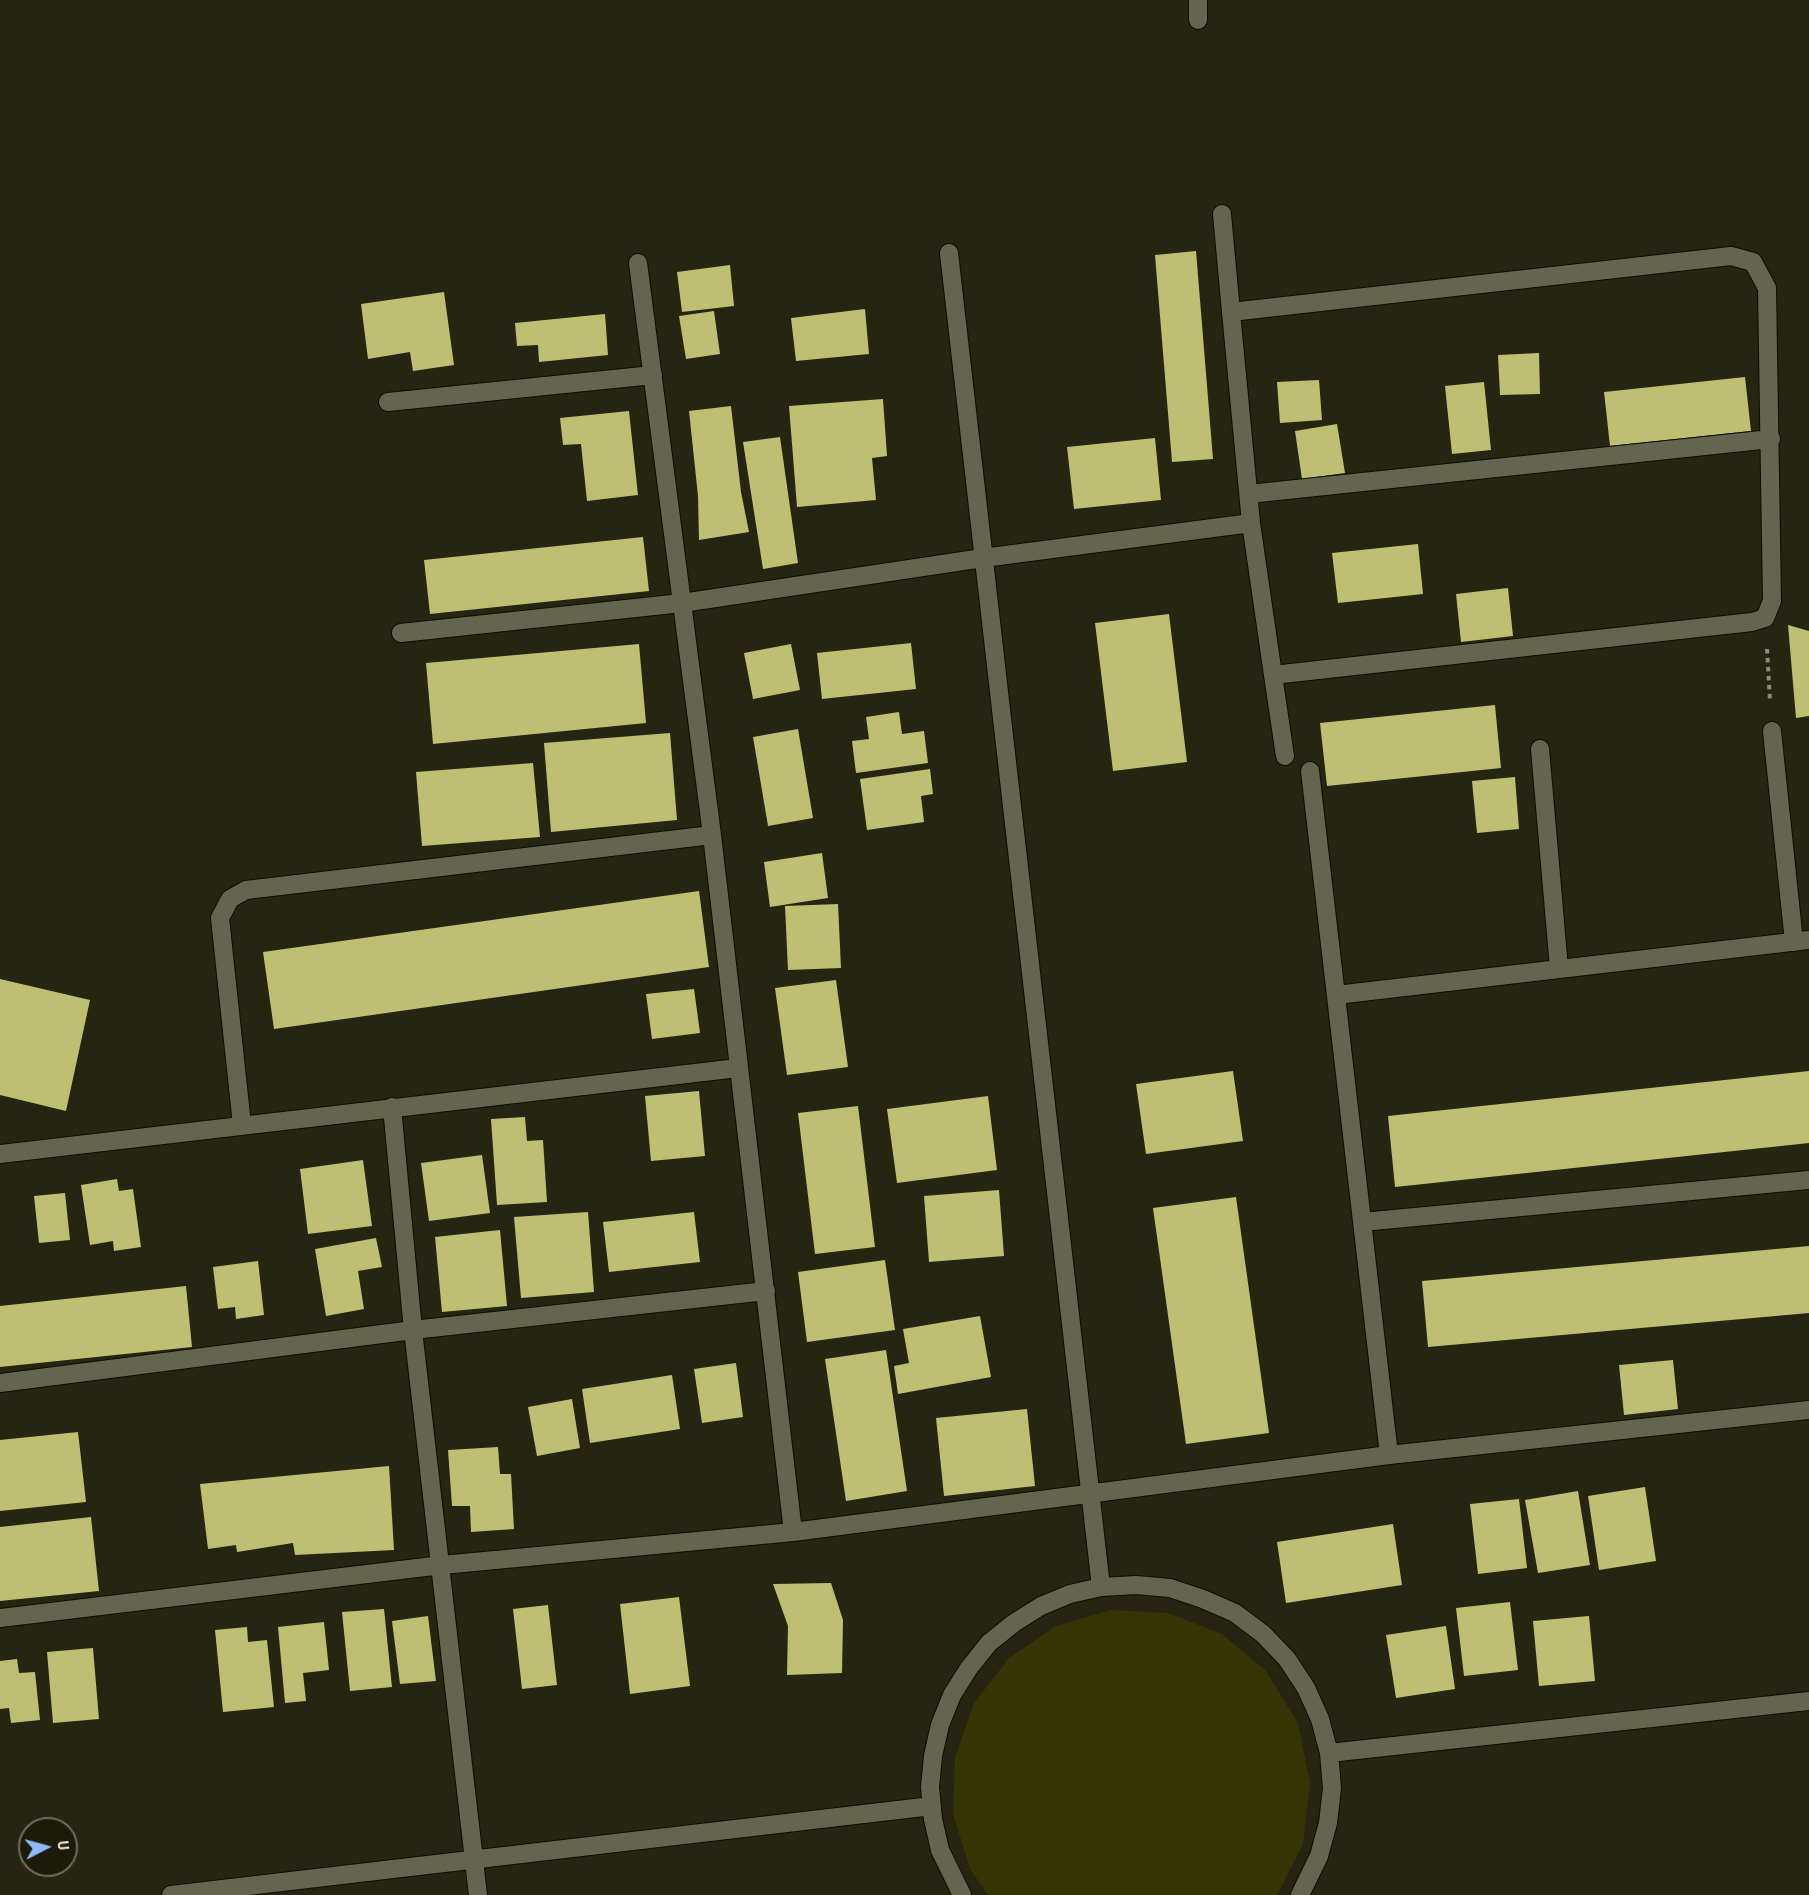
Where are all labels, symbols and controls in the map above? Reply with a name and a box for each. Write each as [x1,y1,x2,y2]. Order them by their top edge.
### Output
north arrow [18,1817,78,1877]
text: U [52,1839,75,1851]

